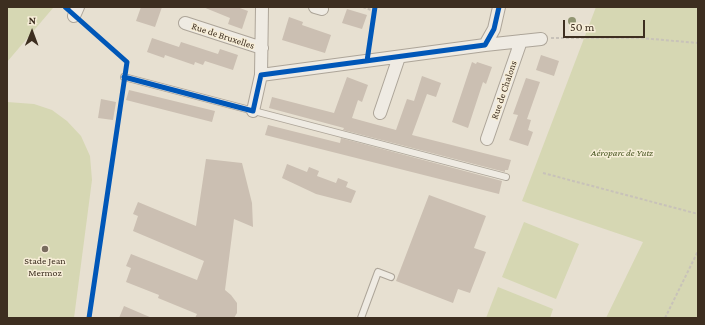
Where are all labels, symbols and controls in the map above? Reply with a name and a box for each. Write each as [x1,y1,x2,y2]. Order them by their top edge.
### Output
north arrow [12,12,52,52]
scale bar [565,12,647,38]
text: N [28,14,36,26]
street label: Rue de Bruxelles [190,20,256,52]
text: 50 m [570,20,594,34]
street label: Rue de Chalons [488,59,520,121]
park label: Aéroparc de Yutz [591,147,653,159]
marker: Stade Jean Mermoz [40,244,50,254]
place label: Stade Jean Mermoz [24,255,66,278]

